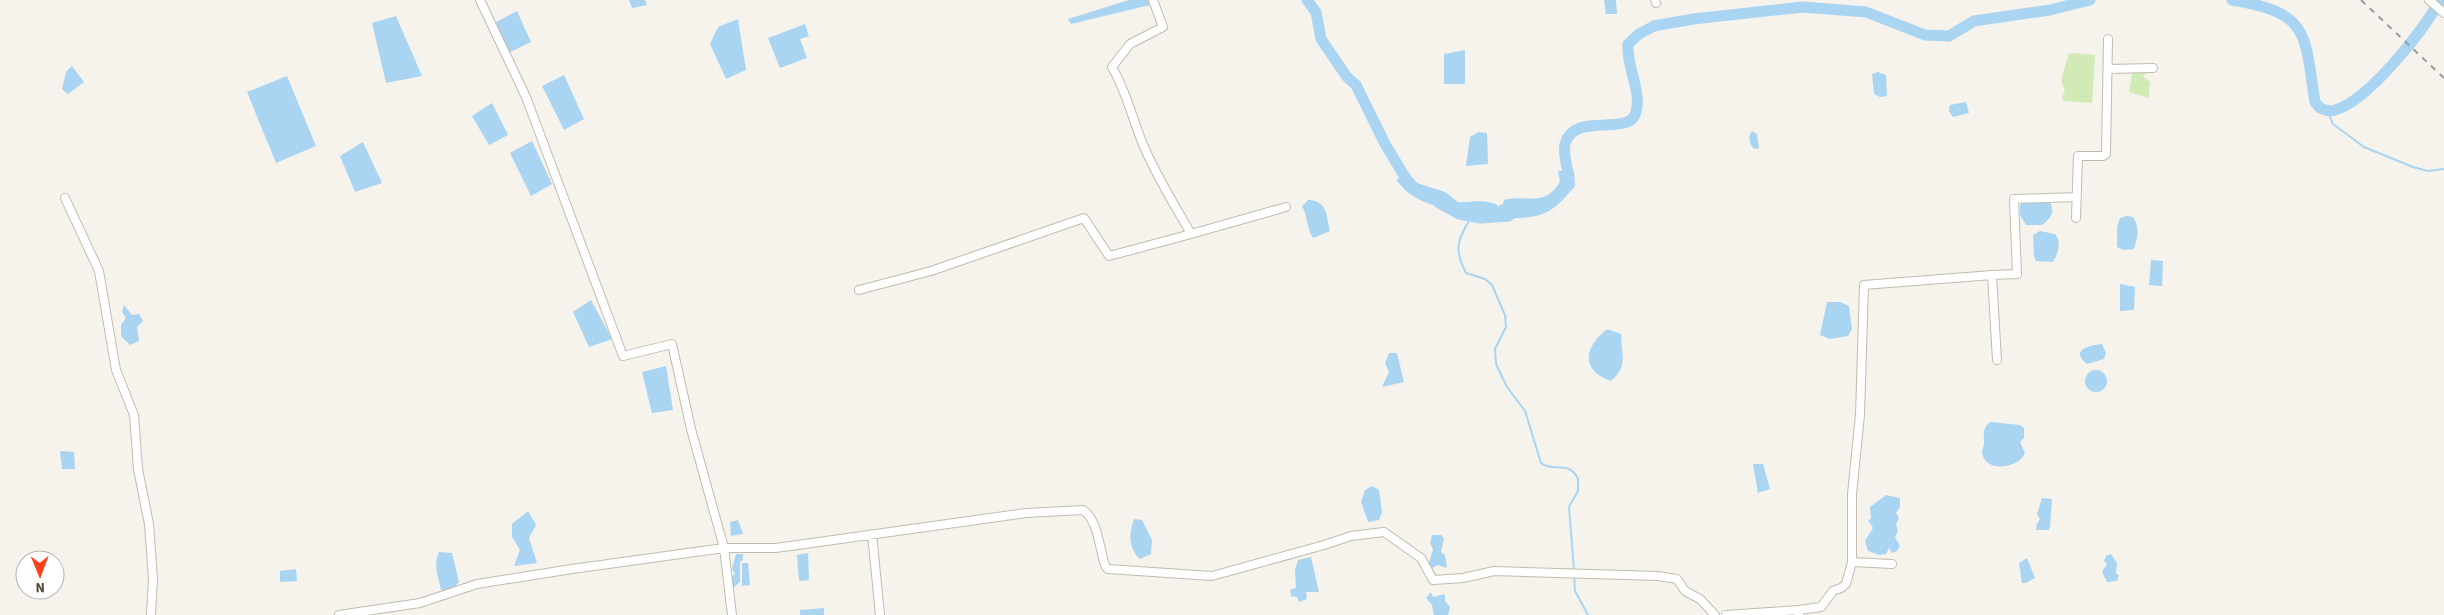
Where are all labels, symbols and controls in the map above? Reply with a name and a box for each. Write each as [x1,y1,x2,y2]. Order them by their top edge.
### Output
north arrow [15,550,65,600]
text: N [35,577,45,597]

